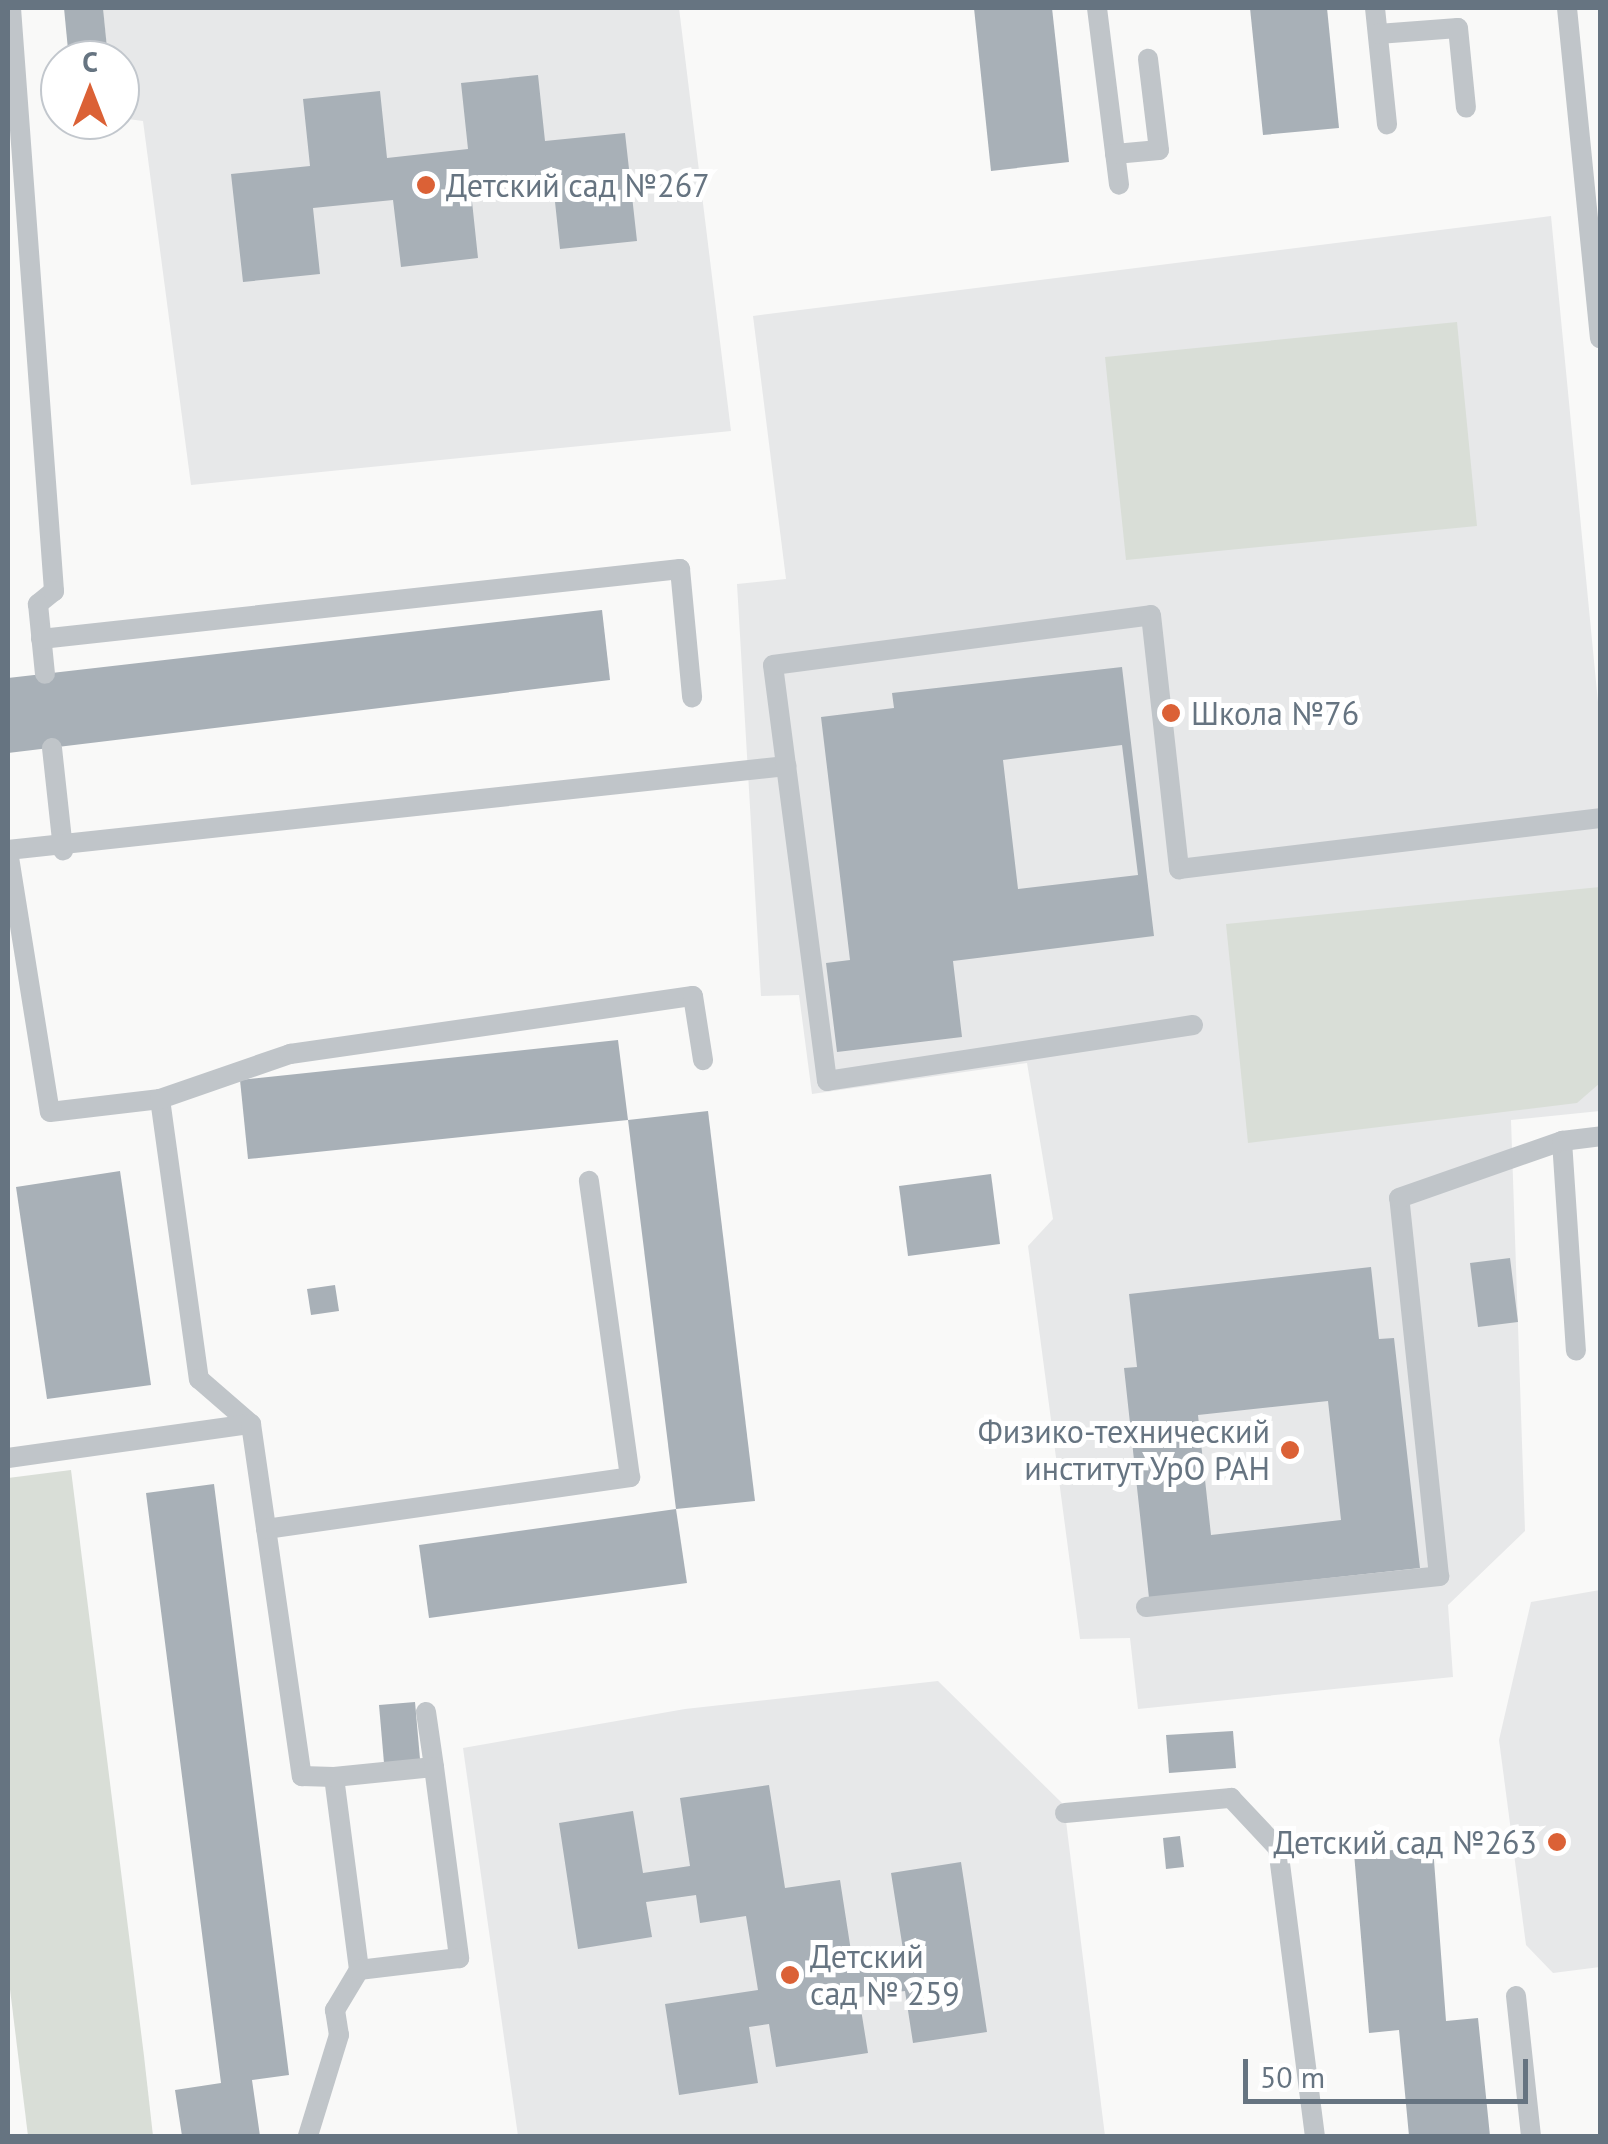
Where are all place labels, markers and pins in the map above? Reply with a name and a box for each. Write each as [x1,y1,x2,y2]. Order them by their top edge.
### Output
place label: Детский сад №267 [446,166,710,204]
marker: Детский сад №267 [415,174,437,196]
place label: Школа №76 [1191,694,1359,732]
marker: Школа №76 [1160,702,1182,724]
place label: Физико-технический институт УрО РАН [978,1413,1270,1488]
marker: Физико-технический институт УрО РАН [1279,1439,1301,1461]
place label: Детский сад №263 [1273,1823,1537,1861]
marker: Детский сад №263 [1546,1831,1568,1853]
place label: Детский сад № 259 [810,1938,960,2013]
marker: Детский сад № 259 [779,1964,801,1986]

